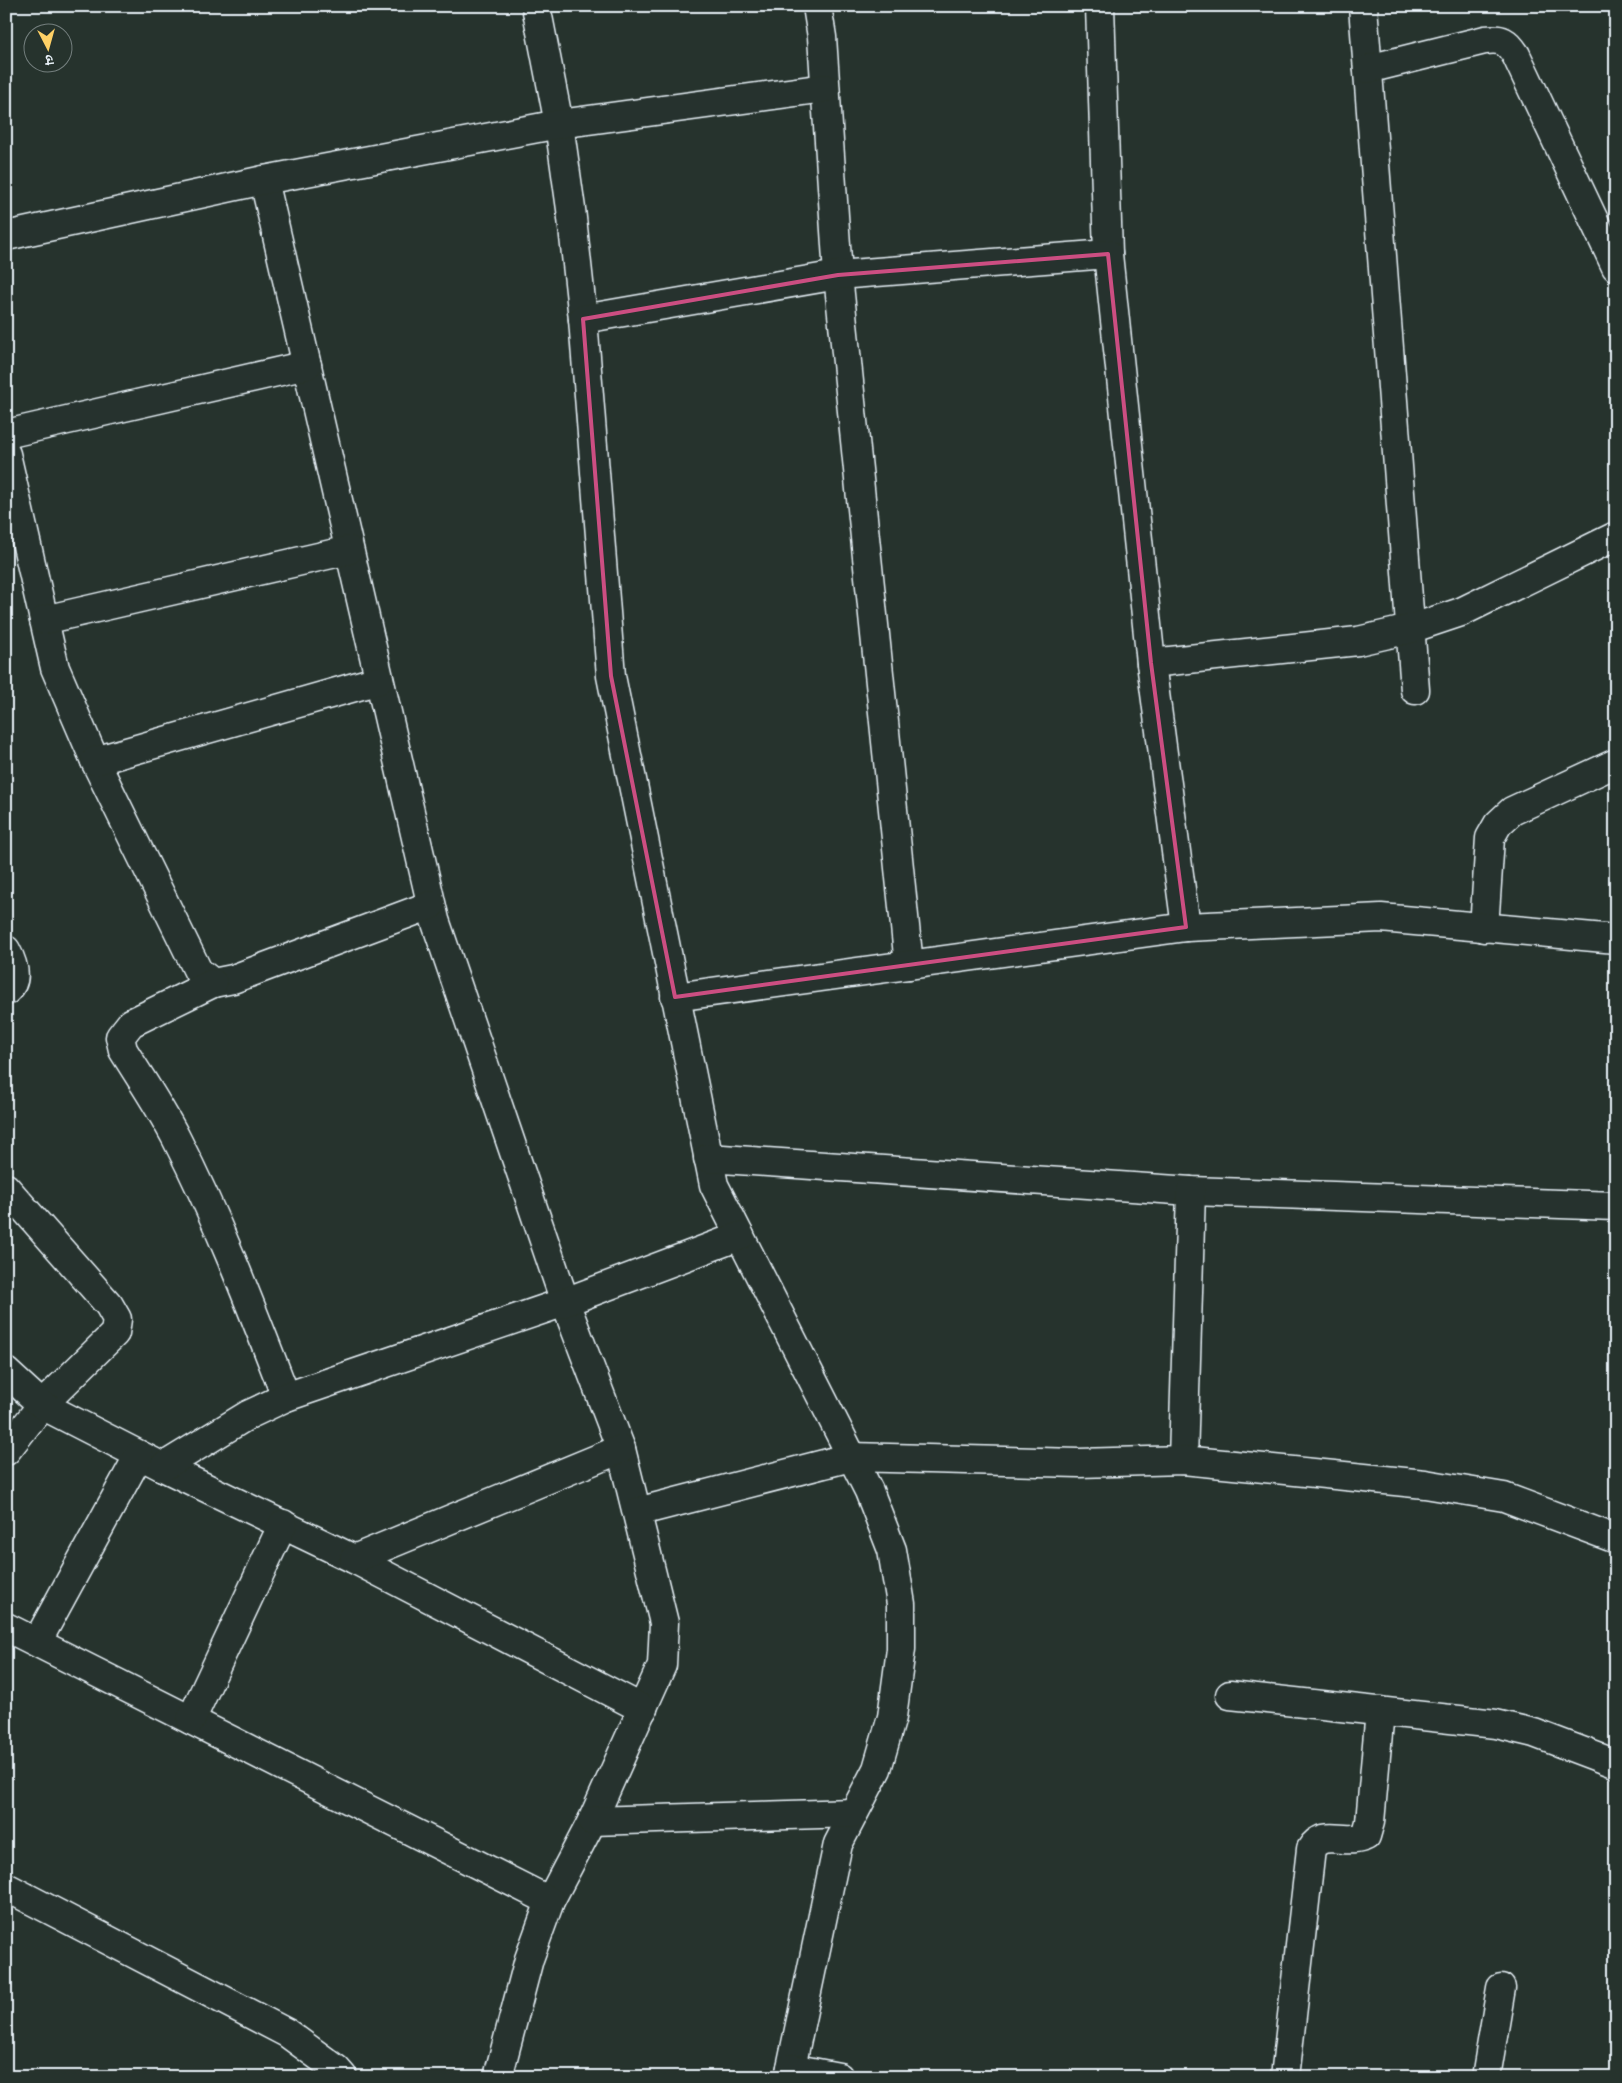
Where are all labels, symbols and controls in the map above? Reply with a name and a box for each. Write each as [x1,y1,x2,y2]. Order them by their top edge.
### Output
north arrow [22,22,72,72]
text: उ [43,48,55,69]

